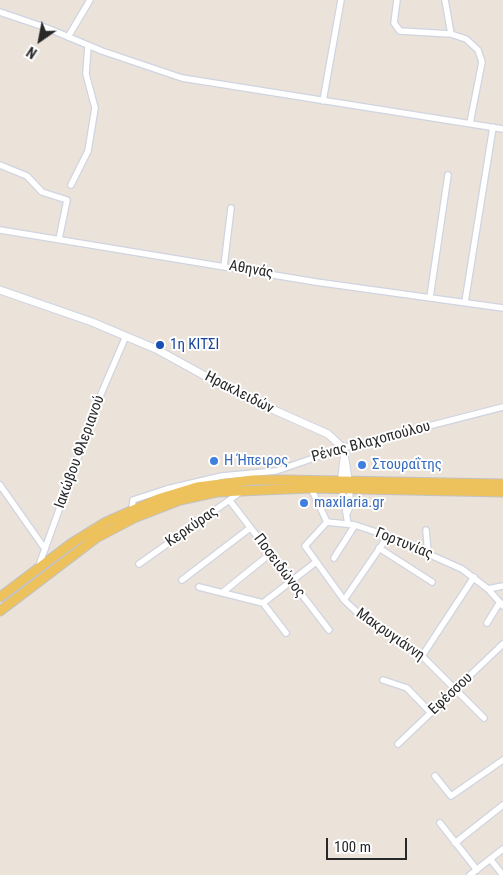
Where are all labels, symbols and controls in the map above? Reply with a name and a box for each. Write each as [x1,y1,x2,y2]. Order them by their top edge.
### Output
north arrow [15,15,65,65]
text: N [24,44,40,62]
street label: Αθηνάς [228,257,274,283]
place label: 1η ΚΙΤΣΙ [170,336,219,354]
marker: 1η ΚΙΤΣΙ [154,339,166,351]
street label: Ηρακλειδών [202,368,276,418]
street label: Ιακώβου Φλεριανού [51,393,109,511]
street label: Ρένας Βλαχοπούλου [310,418,432,466]
place label: Η Ήπειρος [224,452,288,470]
marker: Η Ήπειρος [208,455,220,467]
place label: Στουραΐτης [372,456,442,474]
marker: Στουραΐτης [356,459,368,471]
place label: maxilaria.gr [314,494,384,512]
marker: maxilaria.gr [298,497,310,509]
street label: Κερκύρας [163,503,221,551]
street label: Γορτυνίας [373,524,435,564]
street label: Ποσειδώνος [249,531,309,601]
street label: Μακρυγιάννη [352,605,428,665]
street label: Εφέσσου [425,669,477,719]
scale bar [328,828,409,860]
text: 100 m [334,838,371,856]

